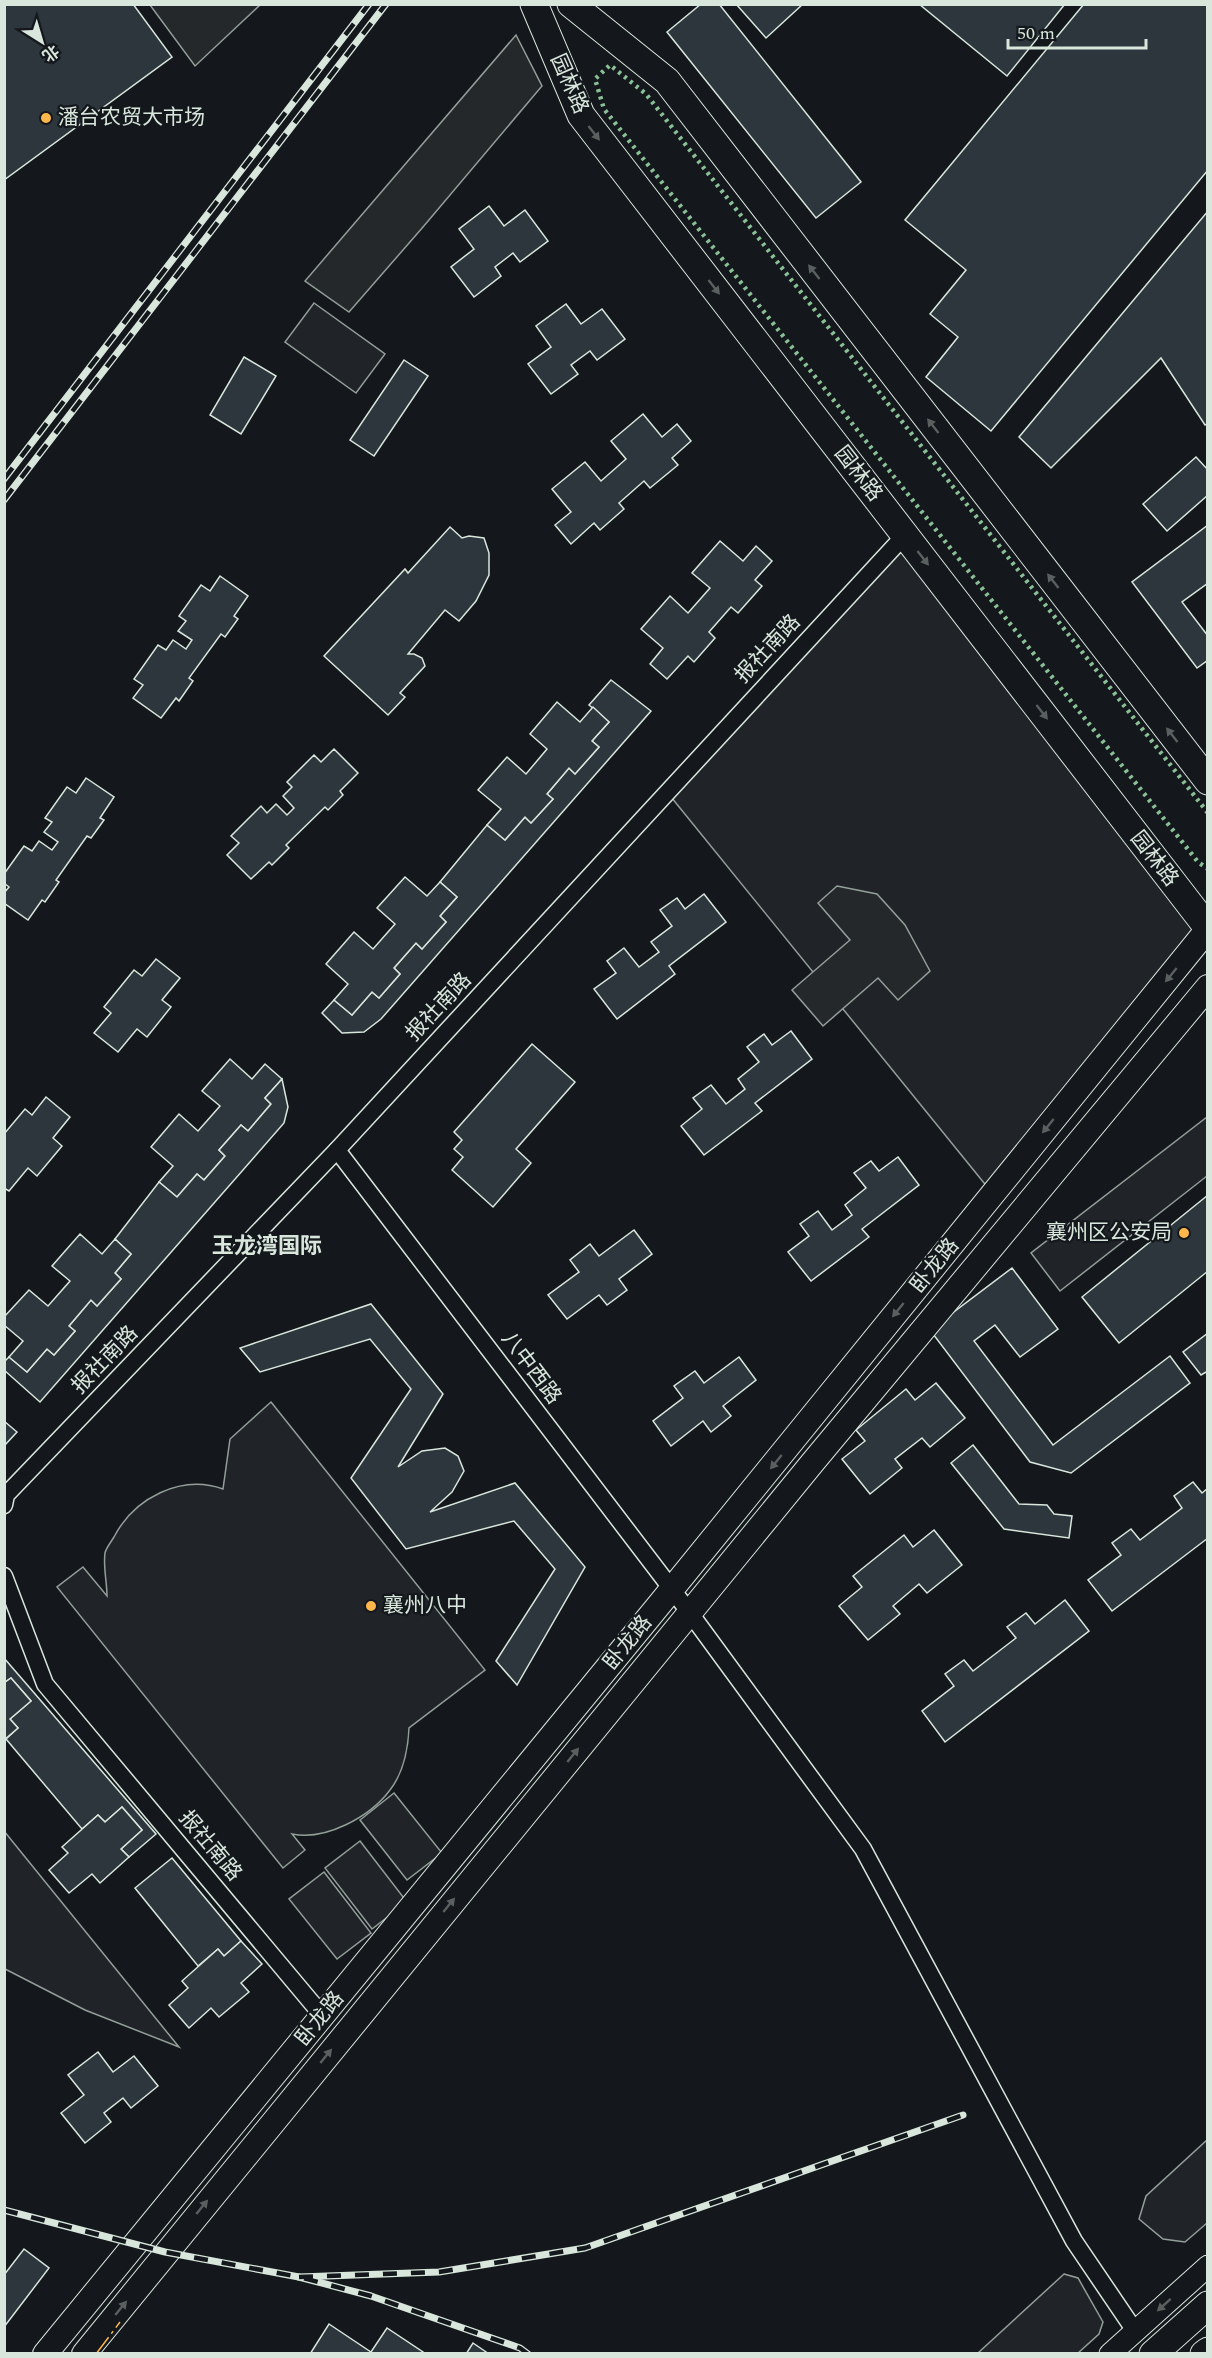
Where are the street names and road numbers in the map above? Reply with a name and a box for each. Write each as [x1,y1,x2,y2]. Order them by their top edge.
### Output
street label: 园林路 [542,49,596,119]
street label: 园林路 [826,439,890,509]
street label: 报社南路 [728,607,808,691]
street label: 园林路 [1122,824,1186,894]
street label: 报社南路 [399,965,479,1049]
street label: 卧龙路 [903,1231,967,1301]
street label: 报社南路 [64,1319,146,1401]
street label: 八中西路 [493,1325,569,1411]
street label: 卧龙路 [596,1608,660,1678]
street label: 报社南路 [171,1804,249,1888]
street label: 卧龙路 [288,1984,352,2054]

